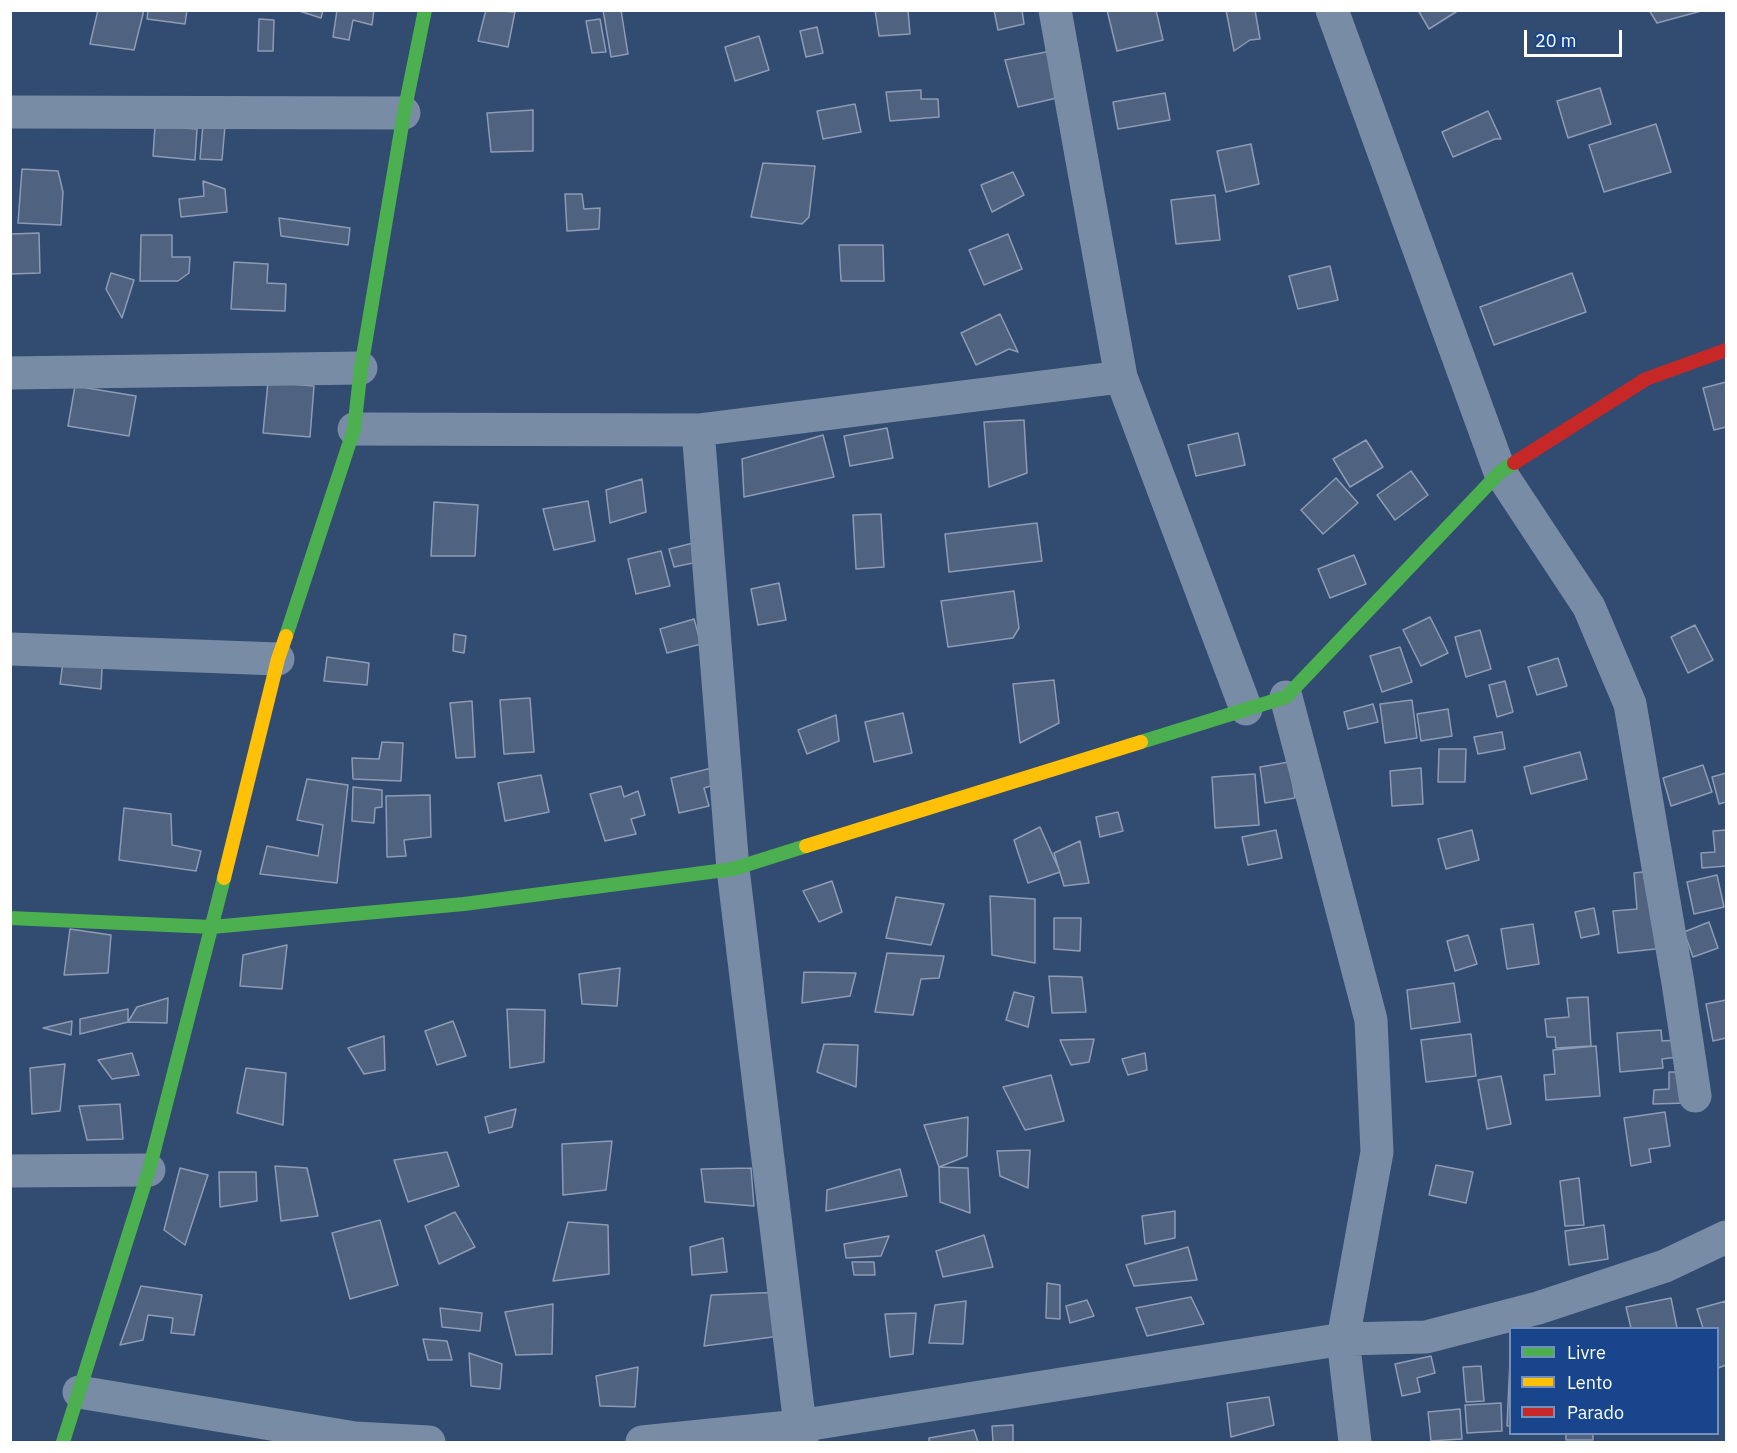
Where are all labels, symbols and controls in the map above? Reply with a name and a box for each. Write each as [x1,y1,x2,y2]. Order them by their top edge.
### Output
scale bar [1527,18,1624,56]
text: 20 m [1535,29,1577,52]
legend [1509,1327,1719,1435]
text: Livre [1567,1341,1606,1364]
text: Lento [1567,1371,1612,1394]
text: Parado [1567,1401,1624,1424]

